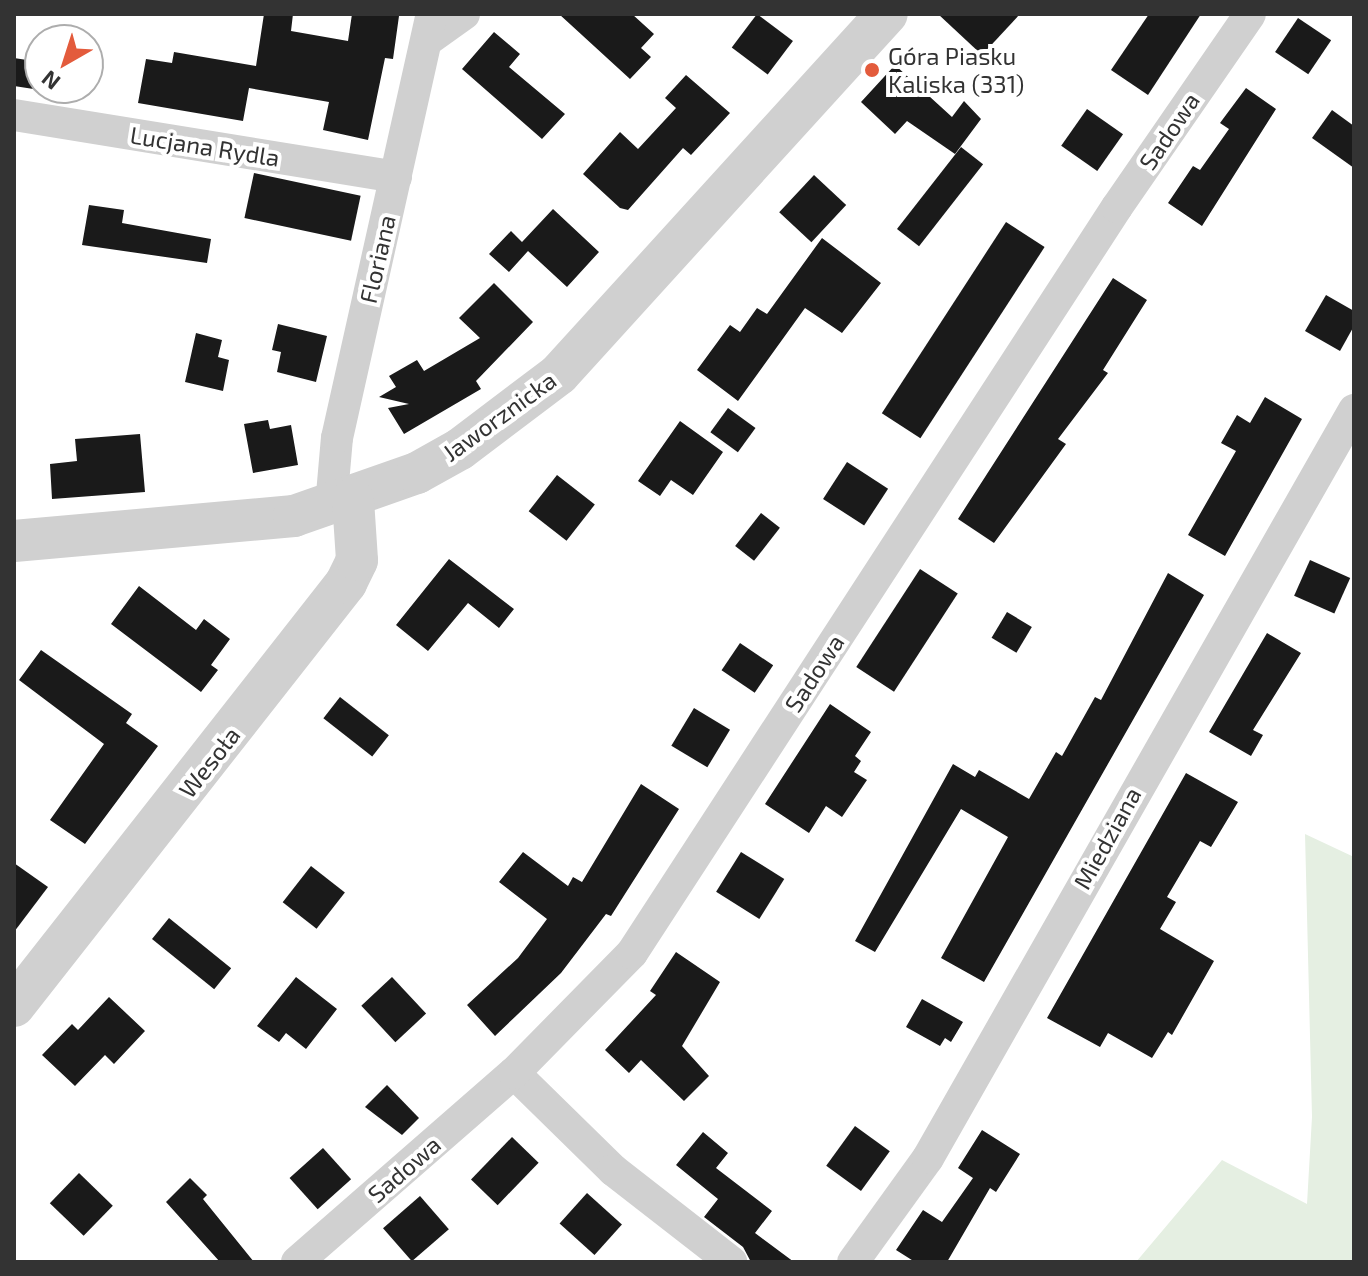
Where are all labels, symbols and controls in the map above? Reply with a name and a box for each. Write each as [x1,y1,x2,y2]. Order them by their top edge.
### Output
north arrow [24,24,104,104]
place label: Góra Piasku Kaliska (331) [888,42,1024,98]
marker: Góra Piasku Kaliska (331) [863,61,881,79]
text: N [36,66,65,96]
street label: Sadowa [1133,87,1205,175]
street label: Lucjana Rydla [128,120,282,172]
street label: Floriana [353,212,401,306]
street label: Jaworznicka [437,365,561,467]
street label: Sadowa [778,629,850,717]
street label: Wesoła [172,721,246,803]
street label: Miedziana [1067,782,1147,894]
street label: Sadowa [362,1130,446,1208]

